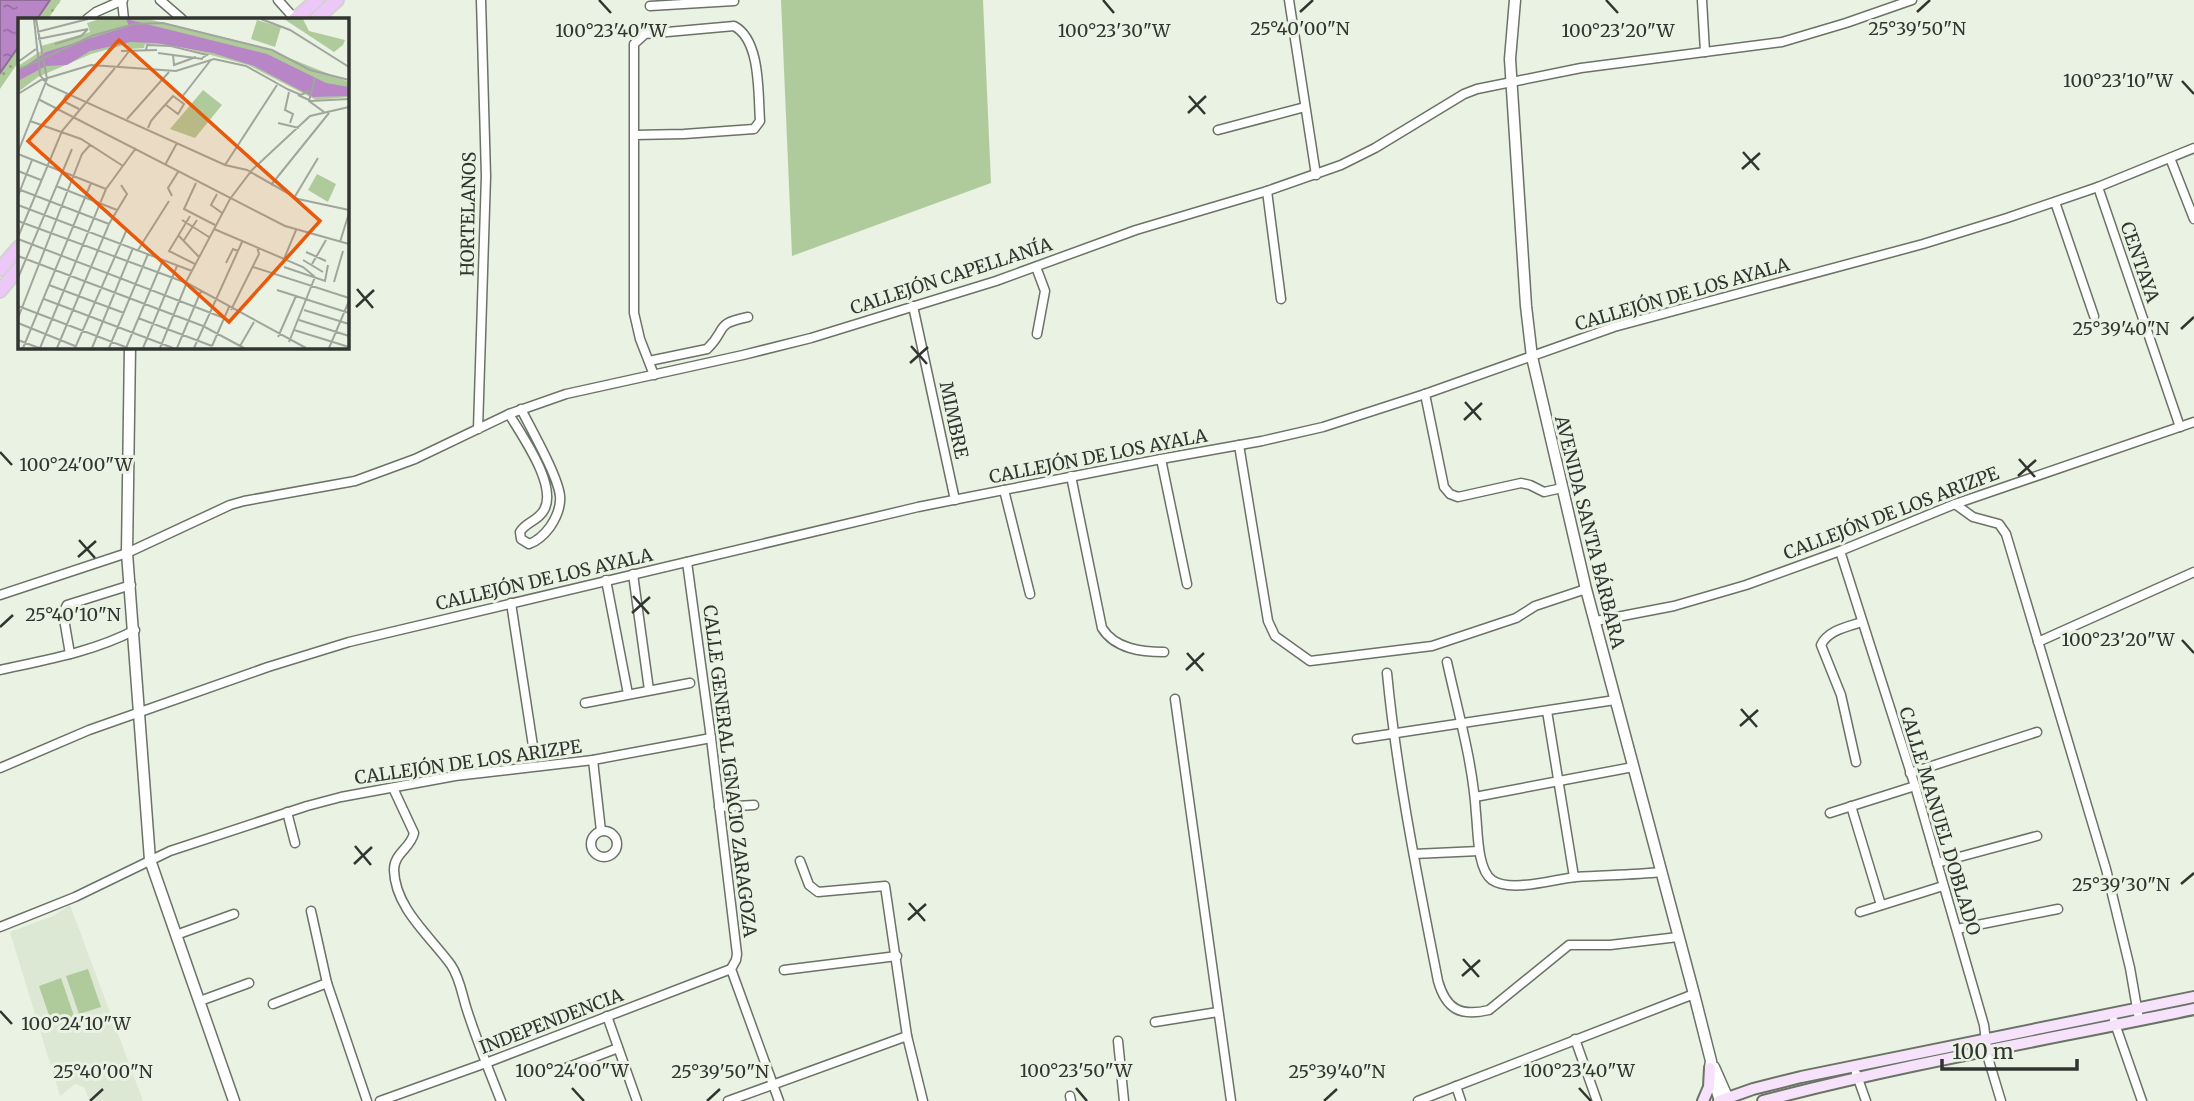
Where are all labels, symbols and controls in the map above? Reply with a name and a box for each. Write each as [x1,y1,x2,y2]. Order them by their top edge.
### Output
text: 25°40'00"N [1250,17,1350,40]
text: 25°39'50"N [1868,17,1966,40]
inset map [18,18,348,348]
text: 100°23'40"W [555,19,668,42]
text: 100°23'30"W [1058,19,1171,42]
text: 100°23'20"W [1562,19,1675,42]
text: 100°23'10"W [2063,69,2174,92]
street label: HORTELANOS [455,151,481,277]
street label: CENTAYA [2115,219,2165,306]
street label: CALLEJÓN CAPELLANÍA [847,232,1055,320]
street label: CALLEJÓN DE LOS AYALA [1572,252,1792,336]
text: 25°39'40"N [2073,317,2170,340]
street label: MIMBRE [935,379,973,461]
street label: AVENIDA SANTA BÁRBARA [1550,412,1630,651]
street label: CALLEJÓN DE LOS AYALA [987,423,1209,488]
text: 100°24'00"W [19,453,134,476]
street label: CALLEJÓN DE LOS ARIZPE [1780,461,2003,565]
street label: CALLEJÓN DE LOS AYALA [433,543,655,615]
text: 25°40'10"N [25,603,121,626]
street label: CALLE GENERAL IGNACIO ZARAGOZA [698,604,762,939]
text: 100°23'20"W [2062,628,2175,651]
street label: CALLE MANUEL DOBLADO [1894,704,1986,938]
street label: CALLEJÓN DE LOS ARIZPE [353,735,584,789]
text: 25°39'30"N [2072,873,2170,896]
street label: INDEPENDENCIA [476,983,626,1059]
text: 100°24'10"W [21,1012,132,1035]
scale bar [1942,1028,2077,1072]
text: 100 m [1952,1038,2014,1065]
text: 100°24'00"W [515,1059,630,1082]
text: 100°23'50"W [1020,1059,1133,1082]
text: 100°23'40"W [1523,1059,1636,1082]
text: 25°40'00"N [53,1060,153,1083]
text: 25°39'50"N [671,1060,769,1083]
text: 25°39'40"N [1289,1060,1386,1083]

